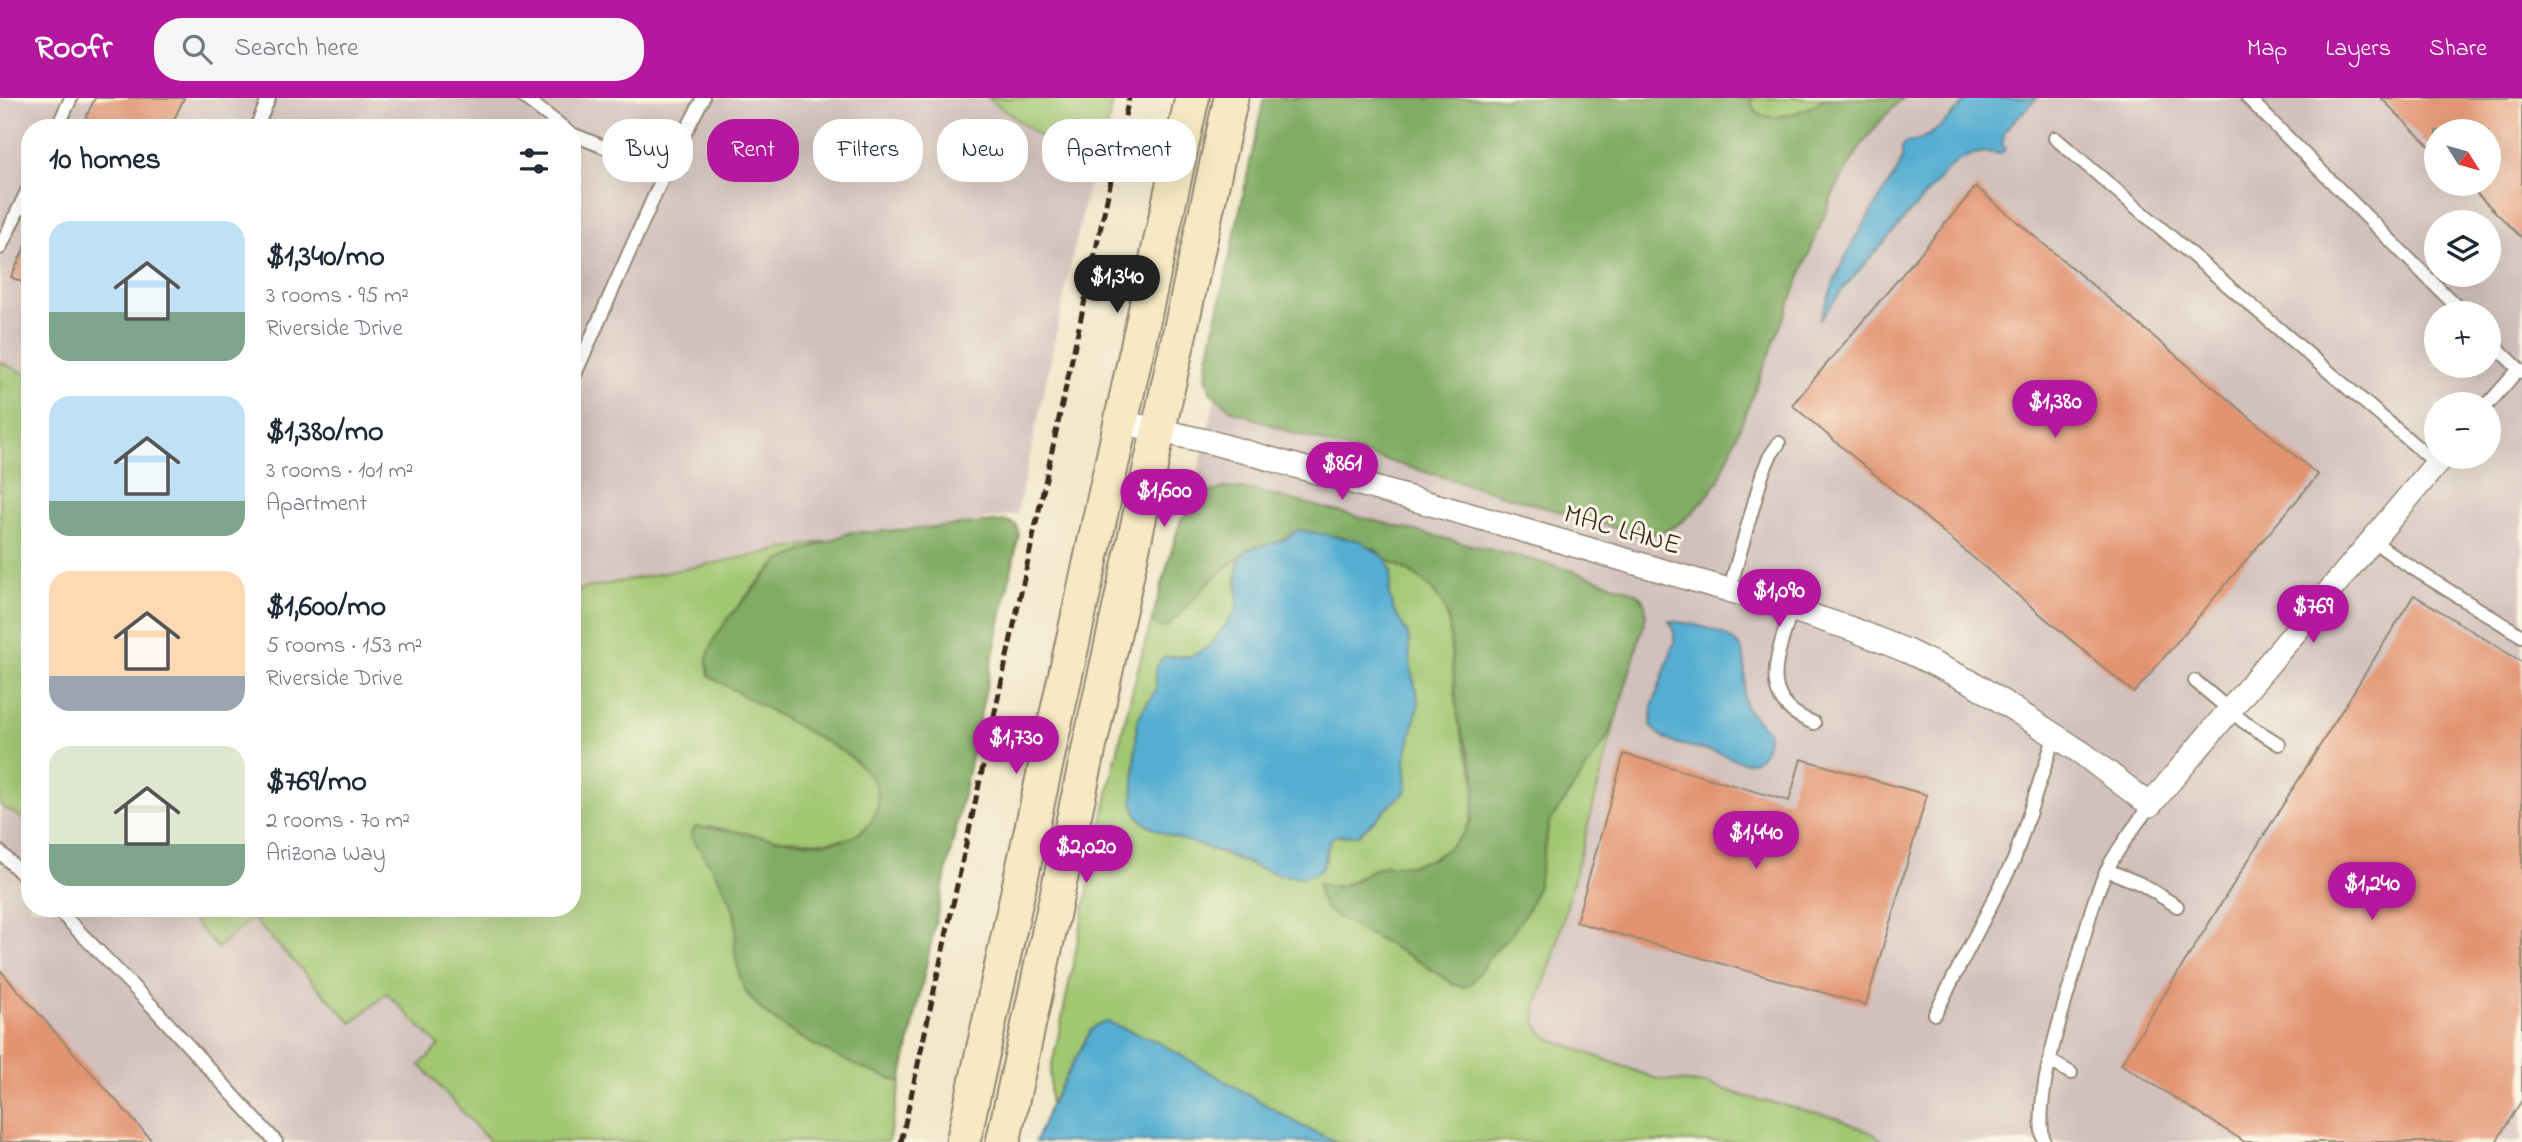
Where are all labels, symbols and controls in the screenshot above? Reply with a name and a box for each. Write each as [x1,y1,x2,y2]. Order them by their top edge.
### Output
search box [154,18,644,81]
text: Roofr [35,25,112,73]
icon: search [178,30,216,68]
text: Search here [234,30,359,68]
text: Map [2247,32,2287,67]
text: Layers [2325,32,2391,67]
text: Share [2429,32,2487,67]
chip: Buy [602,119,693,182]
chip: Rent [707,119,799,182]
chip: Filters [813,119,923,182]
chip: New [937,119,1028,182]
chip: Apartment [1042,119,1196,182]
north arrow [2424,119,2501,196]
map controls [2424,119,2501,469]
text: 10 homes [49,139,161,183]
icon: filters [515,142,553,180]
button: layers [2424,210,2501,287]
text: $1,340/mo [266,236,385,280]
icon: home [105,249,189,333]
pin: $1,340 [1060,256,1174,315]
text: $1,340 [1090,261,1144,294]
text: 3 rooms · 95 m² [266,280,409,313]
button: + [2424,301,2501,378]
text: Riverside Drive [266,313,403,346]
pin: $1,380 [1998,380,2112,440]
text: $1,380 [2028,386,2082,419]
button: − [2424,392,2501,469]
text: $1,380/mo [266,411,384,455]
icon: home [105,424,189,508]
pin: $861 [1301,442,1383,502]
text: $861 [1322,448,1362,481]
text: 3 rooms · 101 m² [266,455,413,488]
pin: $1,600 [1107,470,1221,529]
text: $1,600 [1136,475,1192,508]
text: Apartment [266,488,367,521]
street label: MAC LANE [1559,495,1685,568]
pin: $1,090 [1722,570,1836,629]
text: $1,090 [1753,575,1805,608]
text: $1,600/mo [266,586,386,630]
pin: $769 [2272,586,2354,645]
text: $769 [2293,591,2333,624]
icon: home [105,599,189,683]
text: 5 rooms · 153 m² [266,630,422,663]
text: Riverside Drive [266,663,403,696]
pin: $1,730 [959,716,1073,776]
text: $1,730 [989,722,1043,755]
text: $769/mo [266,761,367,805]
icon: home [105,774,189,858]
text: 2 rooms · 70 m² [266,805,410,838]
pin: $1,440 [1699,812,1813,871]
text: $1,440 [1729,817,1783,850]
pin: $2,020 [1029,826,1143,885]
text: $2,020 [1056,831,1116,864]
text: Arizona Way [266,838,386,871]
pin: $1,240 [2315,862,2429,922]
text: $1,240 [2344,868,2400,901]

